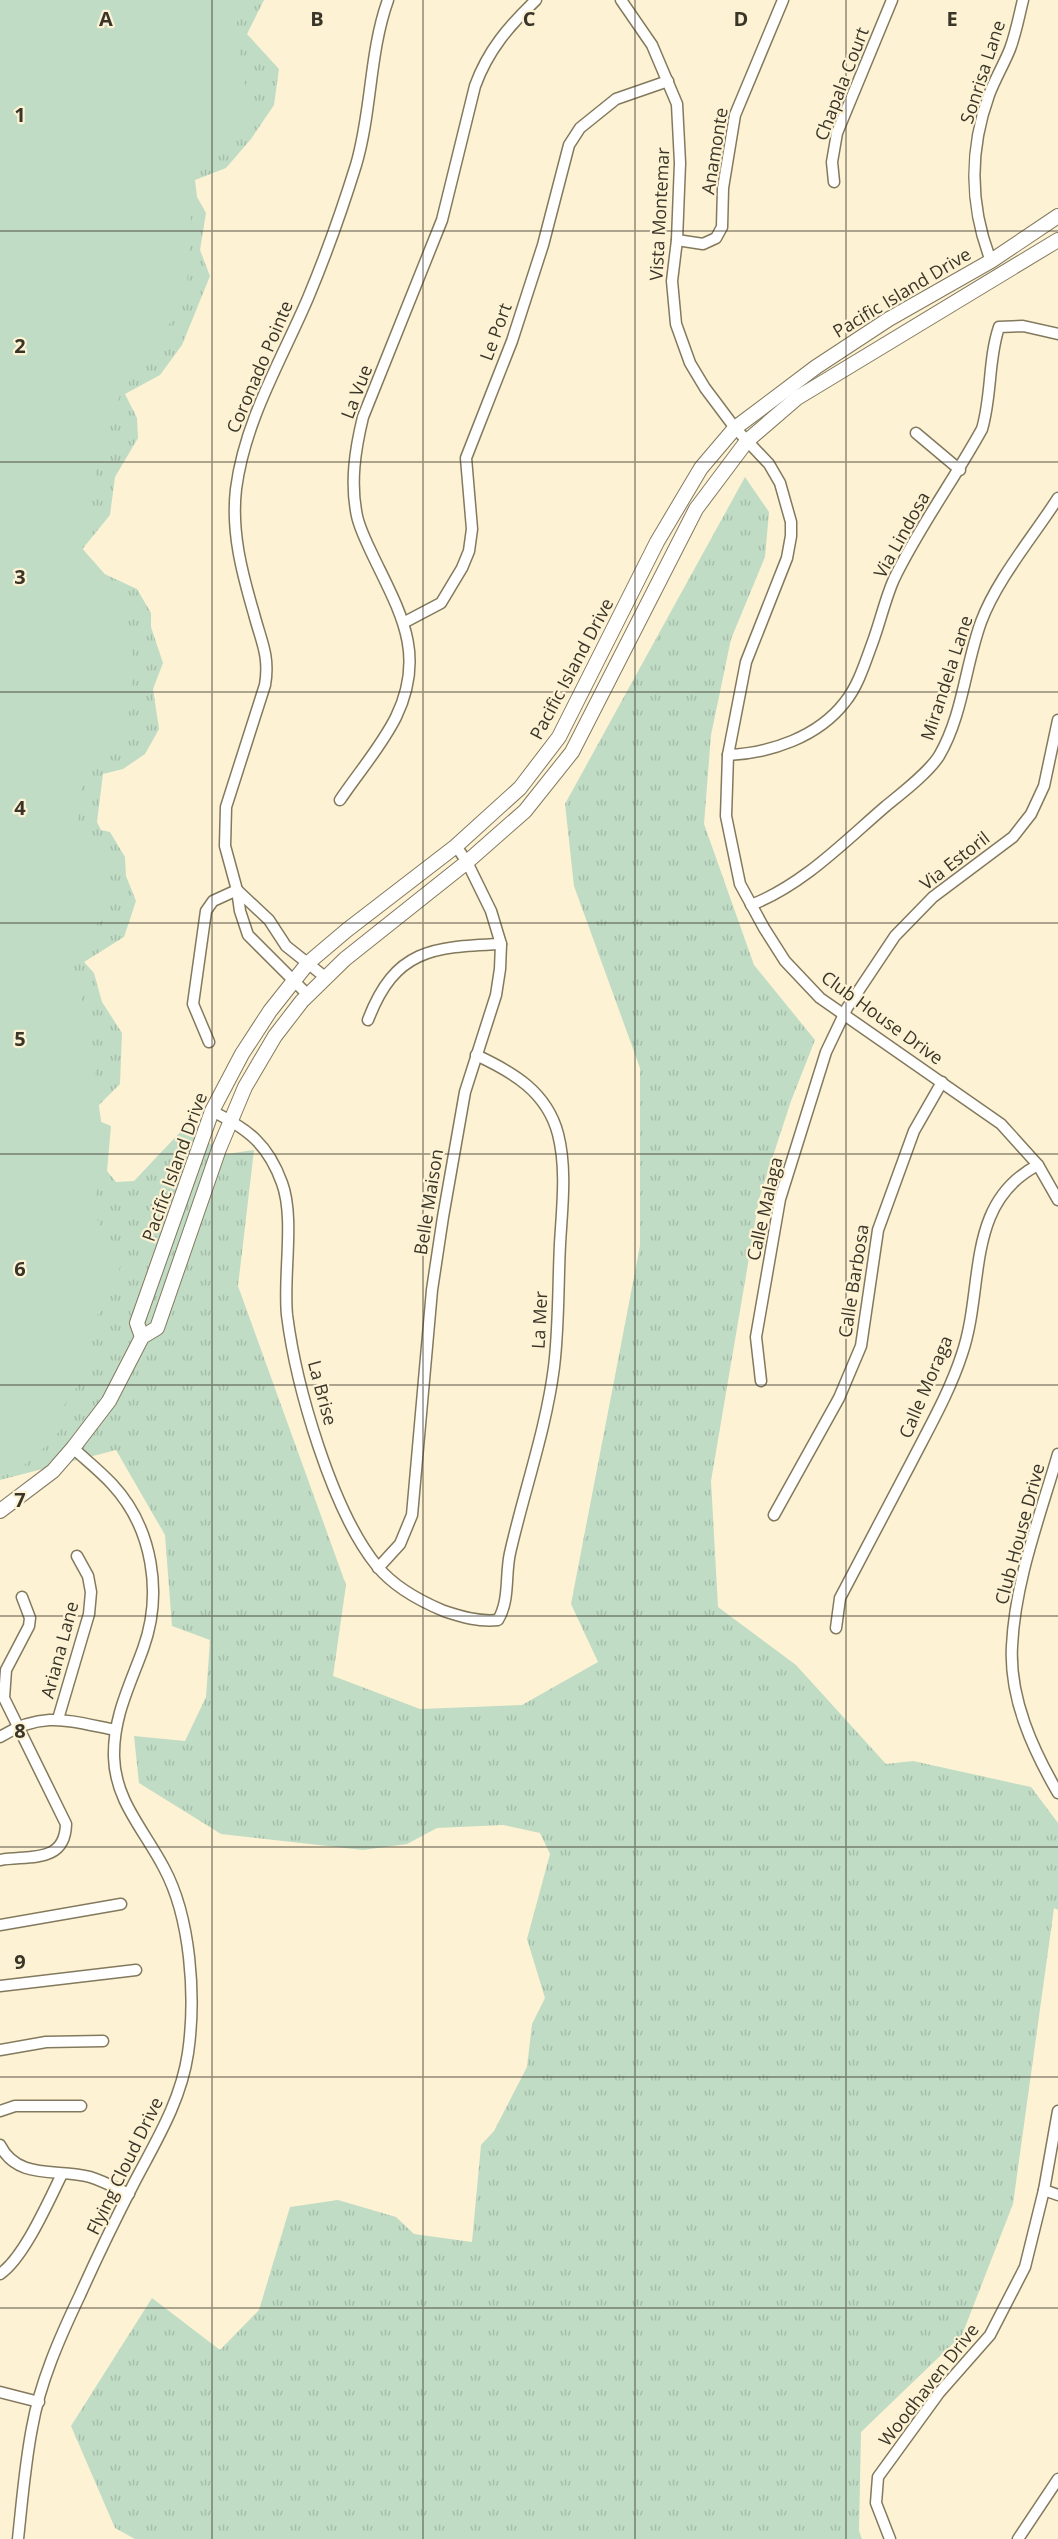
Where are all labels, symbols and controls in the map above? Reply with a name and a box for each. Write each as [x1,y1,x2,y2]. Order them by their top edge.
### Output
text: A [99,5,113,32]
text: B [310,5,324,32]
text: C [523,5,536,32]
text: D [734,5,748,32]
text: E [946,5,958,32]
street label: Sonrisa Lane [954,17,1010,126]
street label: Chapala Court [808,24,874,144]
text: 1 [14,101,26,128]
street label: Anamonte [695,106,733,196]
street label: Vista Montemar [644,146,675,281]
street label: Pacific Island Drive [828,241,975,343]
street label: Coronado Pointe [220,297,298,437]
street label: Le Port [474,300,517,364]
text: 2 [14,332,26,359]
street label: La Vue [335,361,377,422]
street label: Via Lindosa [868,487,935,582]
text: 3 [14,563,26,590]
street label: Pacific Island Drive [524,594,619,743]
street label: Mirandela Lane [915,612,978,743]
text: 4 [14,794,26,821]
street label: Via Estoril [915,825,994,895]
street label: Club House Drive [817,965,948,1070]
text: 5 [14,1025,26,1052]
street label: Pacific Island Drive [136,1089,212,1244]
street label: Belle Maison [408,1147,448,1256]
street label: Calle Malaga [740,1155,788,1263]
street label: Calle Barbosa [832,1222,874,1339]
text: 6 [14,1255,26,1282]
street label: La Mer [526,1290,553,1349]
street label: Calle Moraga [893,1332,957,1442]
street label: La Brise [303,1358,343,1428]
street label: Club House Drive [989,1461,1049,1607]
text: 7 [14,1486,26,1513]
street label: Ariana Lane [35,1599,84,1701]
text: 8 [14,1717,26,1744]
text: 9 [14,1948,26,1975]
street label: Flying Cloud Drive [80,2093,168,2238]
street label: Woodhaven Drive [873,2318,984,2451]

